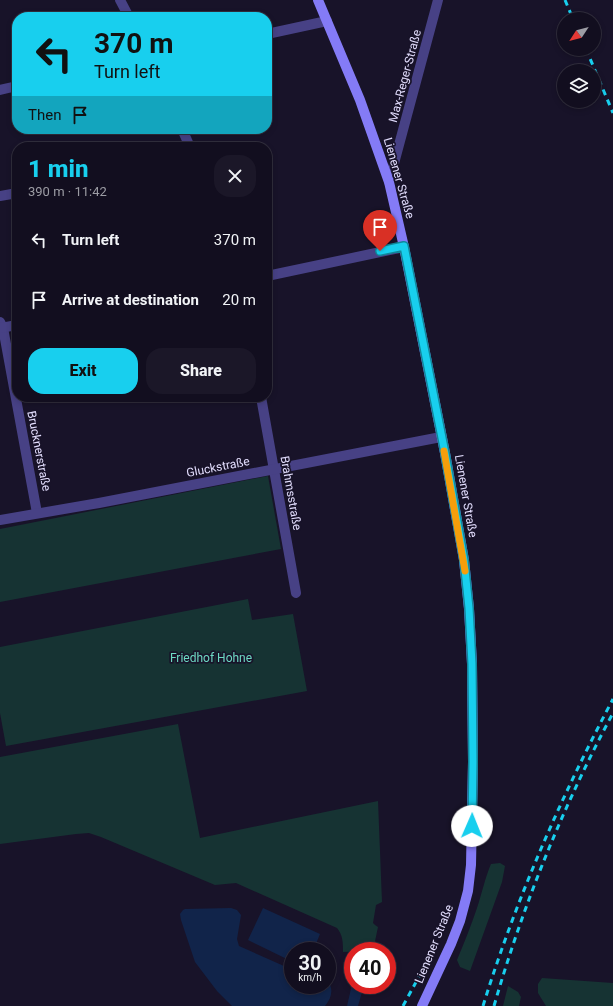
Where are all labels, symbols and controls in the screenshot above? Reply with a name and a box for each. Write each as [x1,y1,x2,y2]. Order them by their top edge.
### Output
north arrow [557,12,601,56]
map controls [557,12,601,108]
text: 370 m [94,27,173,60]
icon: left [28,28,80,80]
street label: Max-Reger-Straße [386,28,424,124]
text: Turn left [94,61,160,82]
button: layers [557,64,601,108]
icon: arrive [69,104,91,126]
text: Then [28,106,61,124]
street label: Lienener Straße [381,136,417,220]
text: 1 min [28,155,89,183]
button: close [214,155,256,197]
text: 390 m · 11:42 [28,184,107,199]
pin [363,210,397,251]
icon: arrive [369,216,391,238]
icon: left [28,229,50,251]
text: Turn left [62,231,119,249]
text: 370 m [214,231,256,249]
icon: arrive [28,289,50,311]
text: Arrive at destination [62,291,199,309]
text: 20 m [222,291,256,309]
button: Exit [28,348,138,394]
button: Share [146,348,256,394]
street label: Brucknerstraße [24,410,54,492]
street label: Gluckstraße [185,454,251,480]
street label: Lienener Straße [452,454,480,538]
street label: Brahmsstraße [278,455,304,531]
park label: Friedhof Hohne [170,651,252,665]
position arrow [451,805,493,847]
street label: Lienener Straße [412,903,456,985]
speed limit sign: 40 [344,942,396,994]
text: 30 [299,951,321,975]
text: km/h [298,972,322,983]

